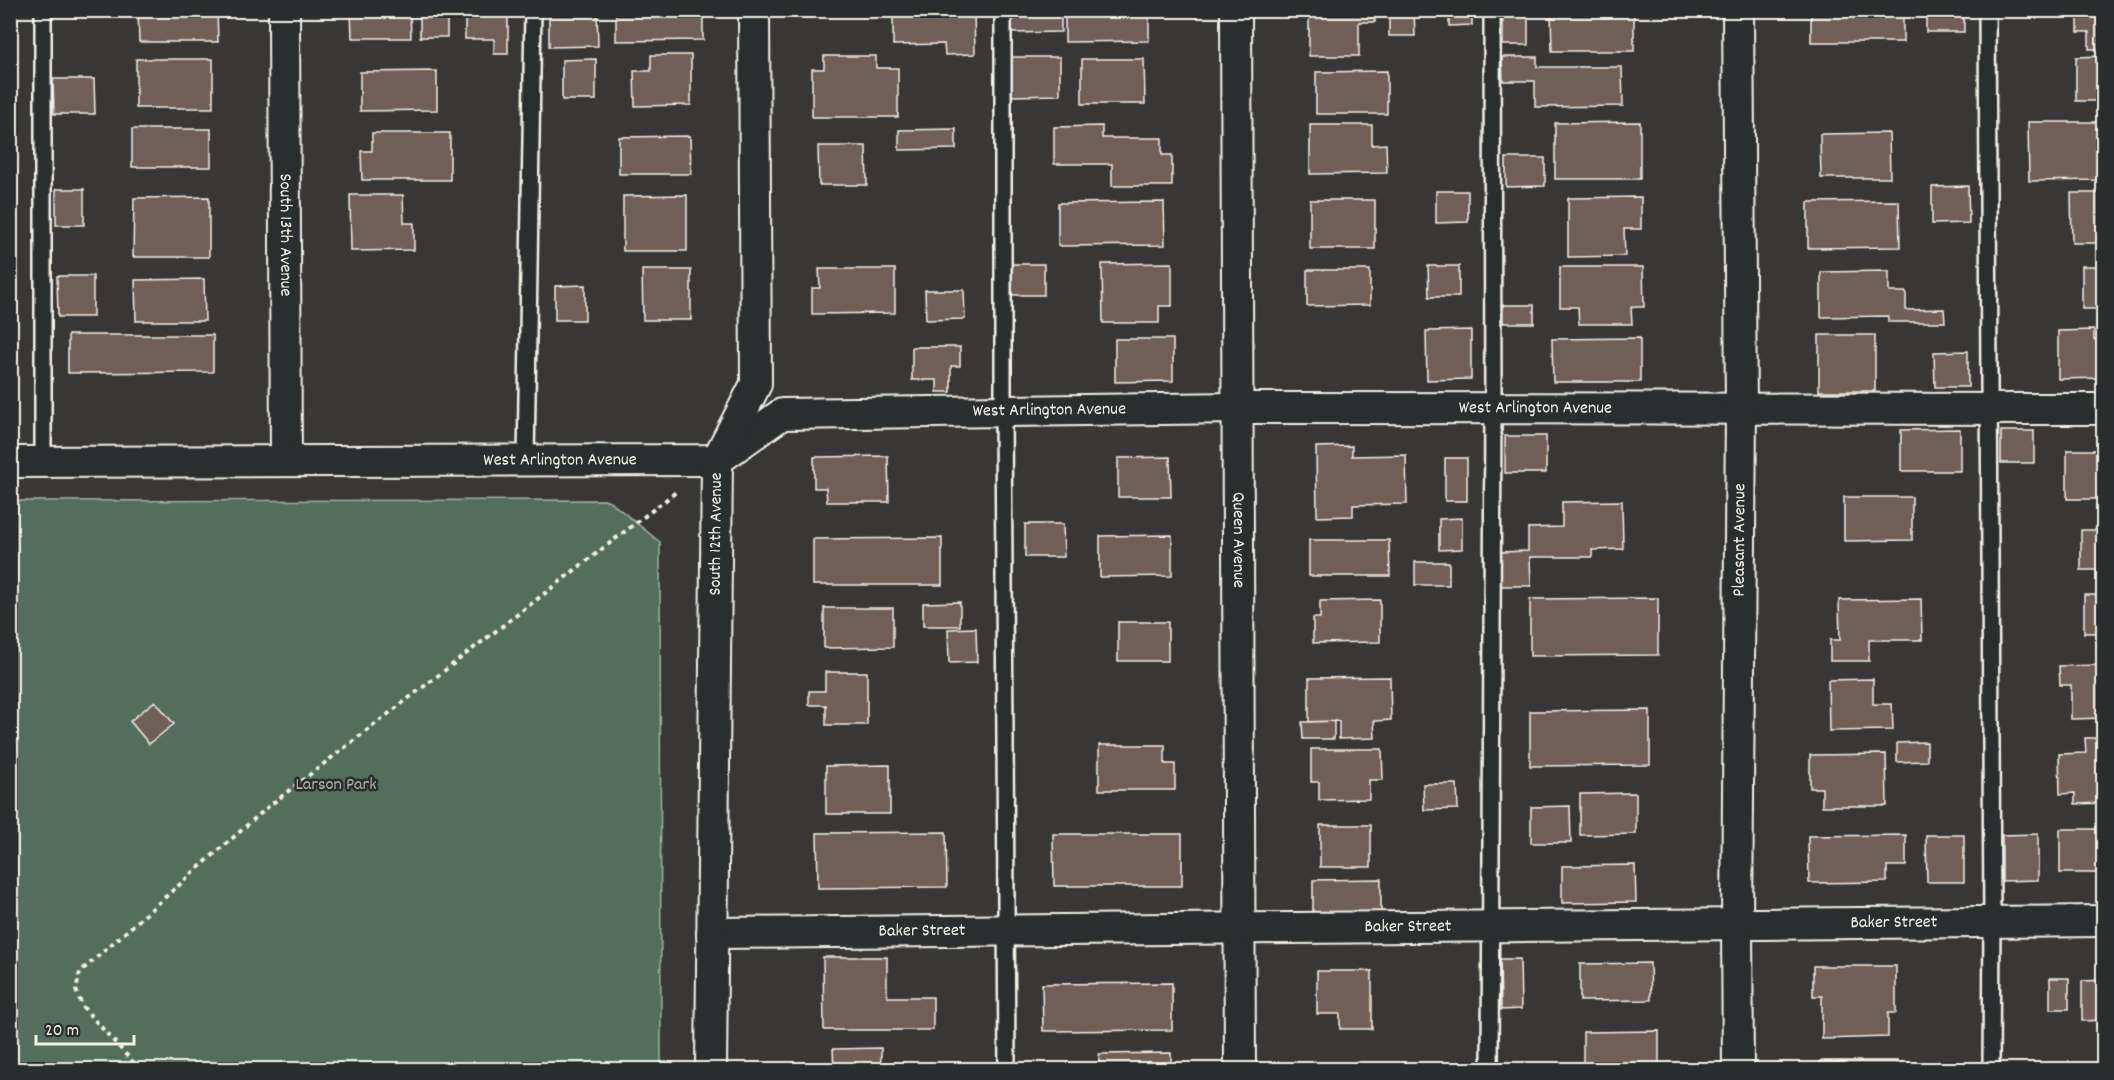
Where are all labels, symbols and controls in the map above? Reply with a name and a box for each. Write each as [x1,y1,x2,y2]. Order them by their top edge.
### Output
street label: South 13th Avenue [272,173,298,297]
street label: West Arlington Avenue [1459,396,1612,421]
street label: West Arlington Avenue [973,397,1126,424]
street label: West Arlington Avenue [483,448,637,473]
street label: South 12th Avenue [703,472,729,596]
street label: Pleasant Avenue [1727,483,1753,597]
street label: Queen Avenue [1225,492,1251,588]
park label: Larson Park [295,773,377,798]
street label: Baker Street [1850,910,1938,936]
street label: Baker Street [1364,914,1452,940]
street label: Baker Street [878,918,966,944]
scale bar [36,1008,134,1046]
text: 20 m [45,1019,79,1044]

